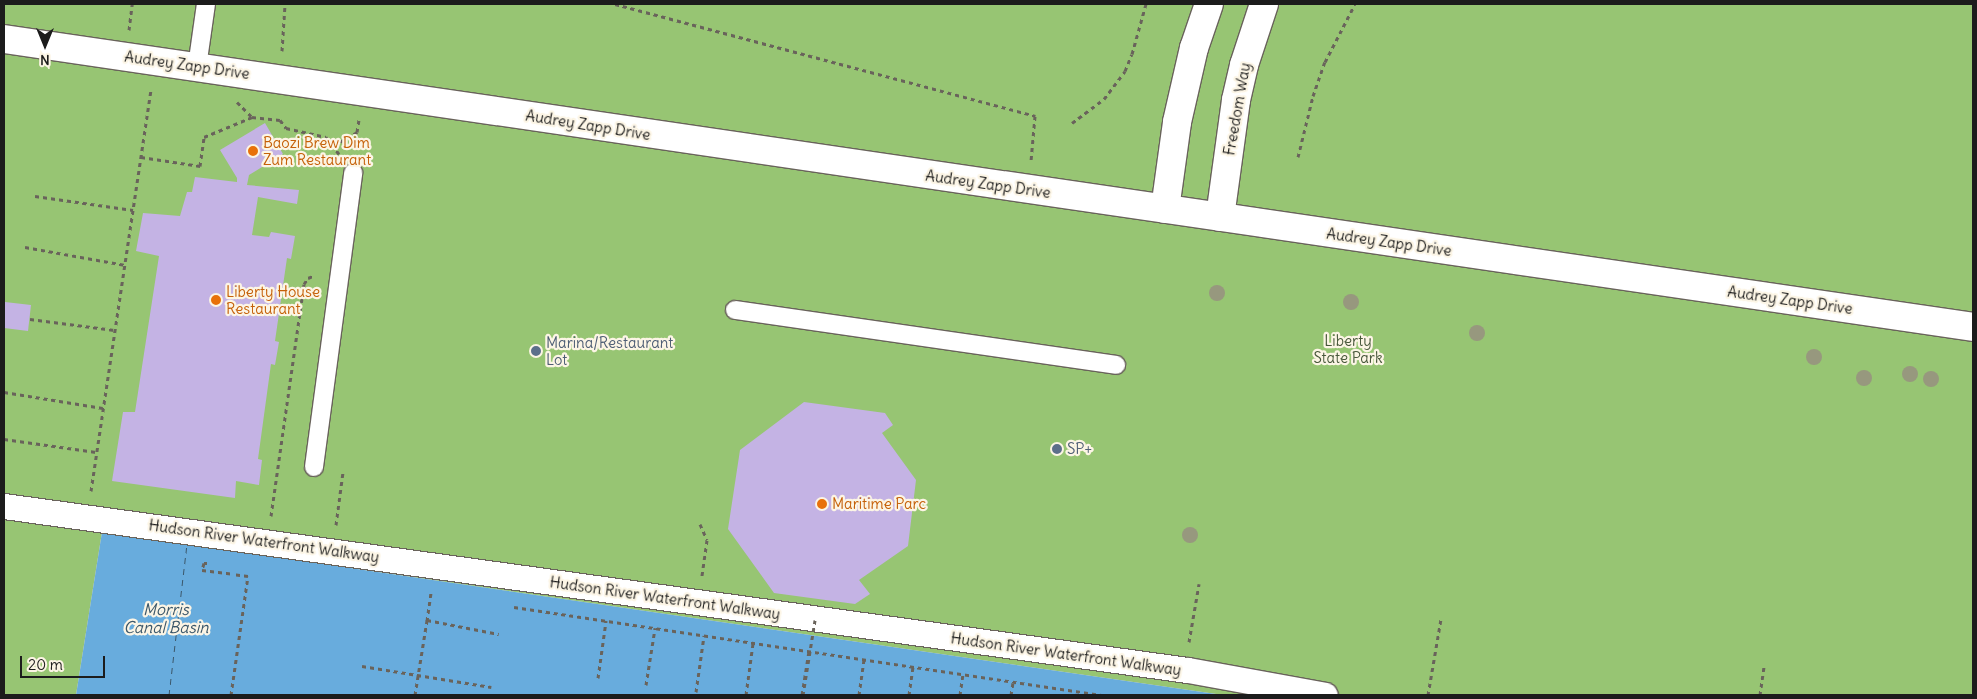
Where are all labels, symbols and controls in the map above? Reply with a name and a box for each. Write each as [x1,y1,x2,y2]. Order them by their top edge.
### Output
north arrow [20,20,70,70]
street label: Audrey Zapp Drive [123,47,251,83]
text: N [40,51,50,69]
street label: Freedom Way [1220,61,1254,157]
street label: Audrey Zapp Drive [524,106,652,144]
place label: Baozi Brew Dim Zum Restaurant [263,133,371,168]
marker: Baozi Brew Dim Zum Restaurant [247,145,259,157]
street label: Audrey Zapp Drive [924,166,1052,202]
street label: Audrey Zapp Drive [1325,224,1453,260]
place label: Liberty House Restaurant [226,282,320,317]
street label: Audrey Zapp Drive [1726,282,1854,318]
marker: Liberty House Restaurant [210,294,222,306]
park label: Liberty State Park [1313,331,1383,366]
place label: Marina/Restaurant Lot [546,333,673,368]
marker: Marina/Restaurant Lot [530,345,542,357]
place label: SP+ [1067,440,1092,458]
marker: SP+ [1051,443,1063,455]
place label: Maritime Parc [832,495,926,513]
marker: Maritime Parc [816,498,828,510]
street label: Hudson River Waterfront Walkway [148,516,380,566]
street label: Hudson River Waterfront Walkway [549,573,781,623]
water label: Morris Canal Basin [123,599,209,637]
street label: Hudson River Waterfront Walkway [950,629,1182,679]
scale bar [22,646,108,678]
text: 20 m [28,655,63,674]

